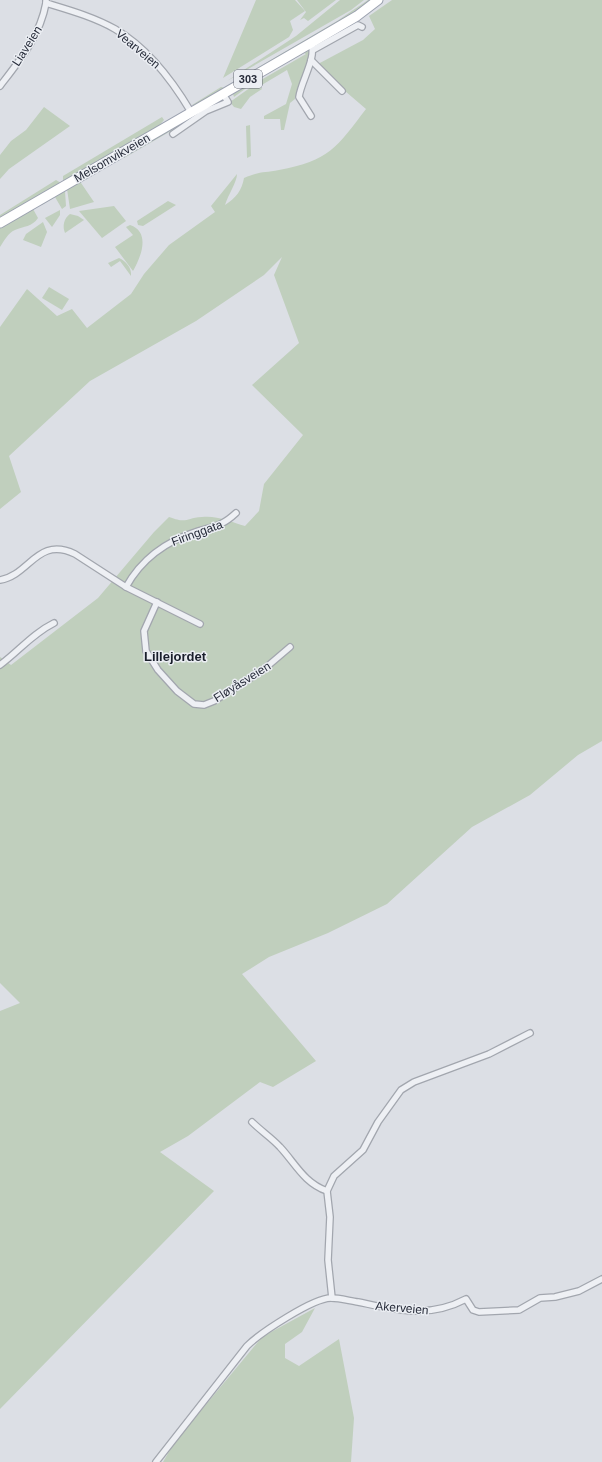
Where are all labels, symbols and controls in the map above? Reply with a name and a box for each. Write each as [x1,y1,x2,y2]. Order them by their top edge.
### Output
street label: Liaveien [9,23,45,69]
street label: Vearveien [113,26,163,72]
road number: 303 [234,70,262,88]
street label: Melsomvikveien [72,131,152,185]
street label: Firinggata [170,517,225,549]
district label: Lillejordet [144,649,207,664]
street label: Fløyåsveien [211,659,273,705]
street label: Akerveien [375,1299,429,1317]

